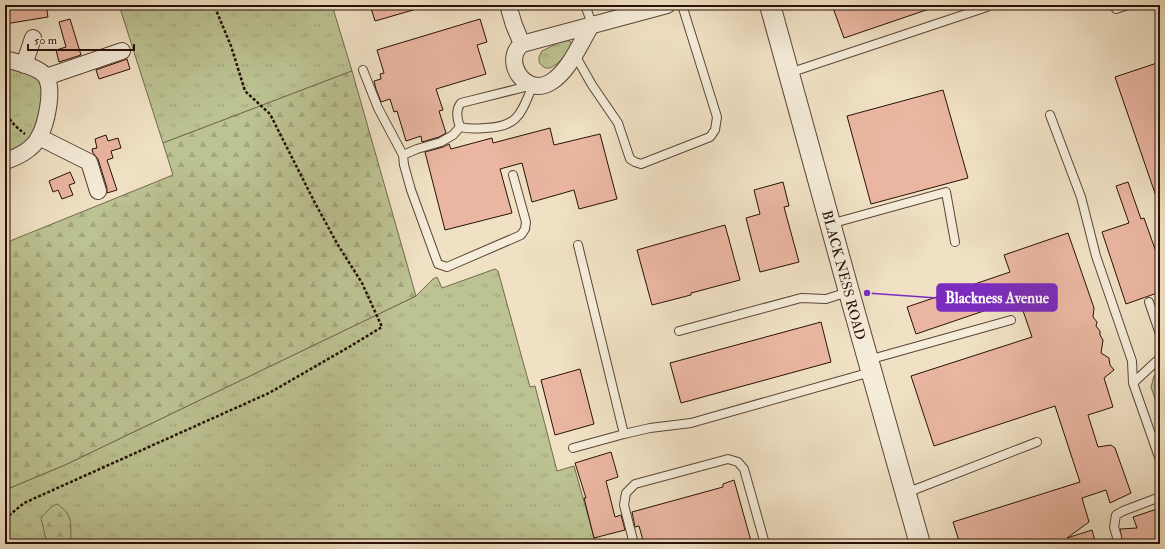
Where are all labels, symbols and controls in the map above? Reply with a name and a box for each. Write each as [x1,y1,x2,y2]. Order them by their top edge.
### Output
scale bar [28,26,134,52]
text: 50 m [34,33,58,48]
street label: BLACK NESS ROAD [818,208,869,342]
callout: Blackness Avenue [937,284,1057,311]
text: Blackness Avenue [945,289,1050,308]

